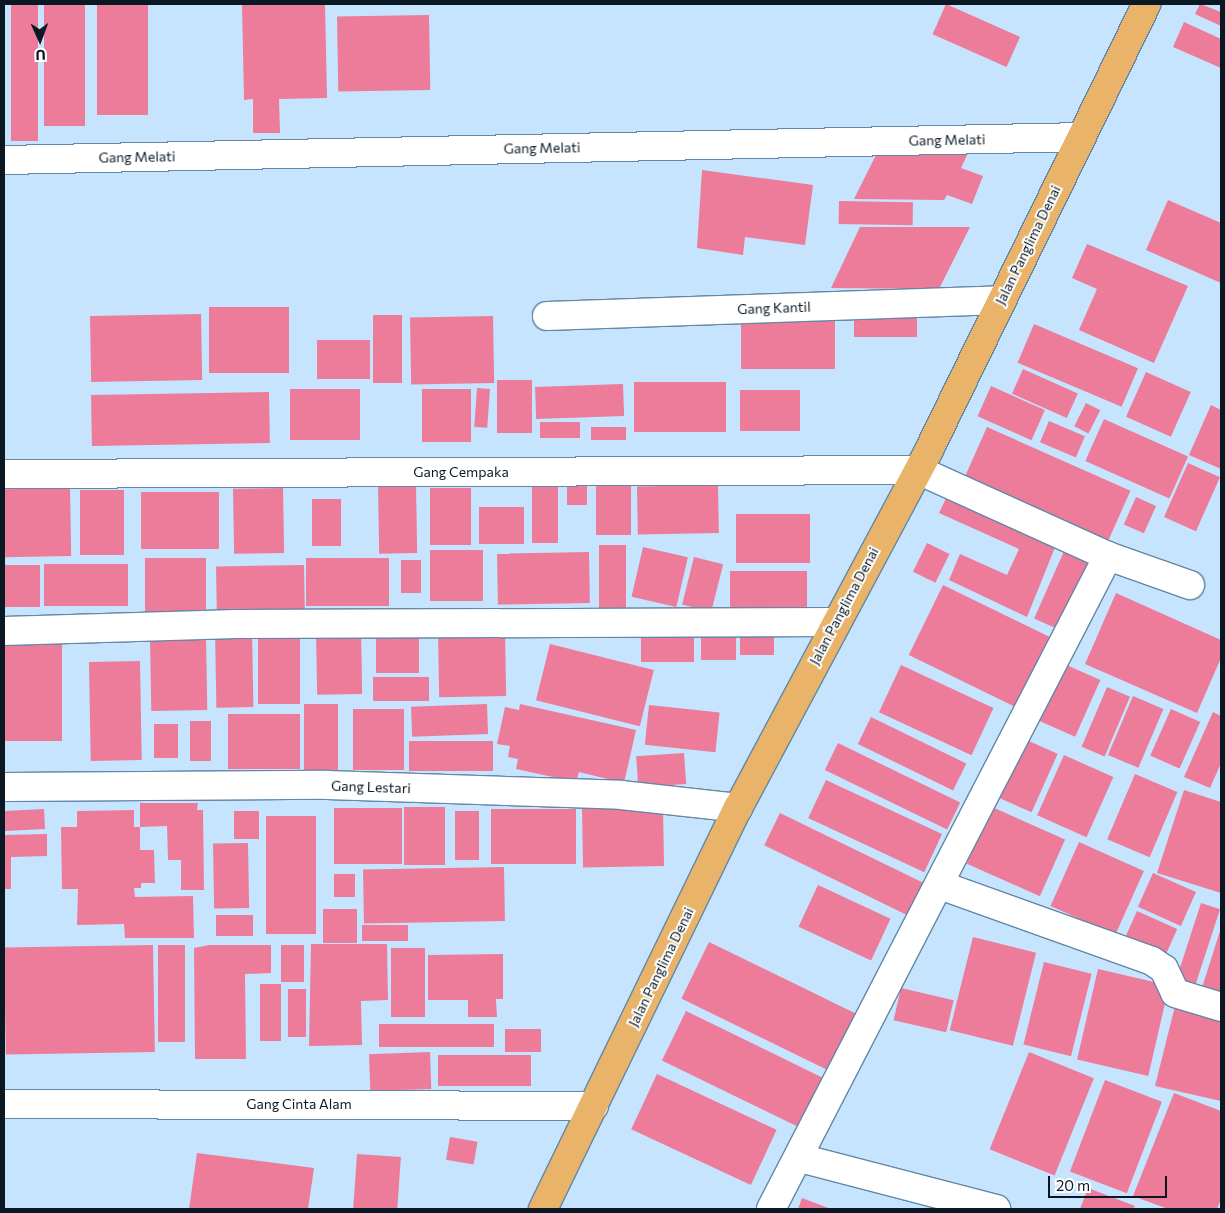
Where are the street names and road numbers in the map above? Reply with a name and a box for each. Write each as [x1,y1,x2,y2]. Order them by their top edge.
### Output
street label: Gang Melati [908,131,986,149]
street label: Gang Melati [503,139,581,157]
street label: Gang Melati [98,148,176,166]
street label: Jalan Panglima Denai [992,183,1064,307]
street label: Gang Kantil [737,298,811,318]
street label: Gang Cempaka [413,464,509,480]
street label: Jalan Panglima Denai [806,544,882,668]
street label: Gang Lestari [331,777,411,797]
street label: Jalan Panglima Denai [625,905,697,1029]
street label: Gang Cinta Alam [246,1096,352,1112]

